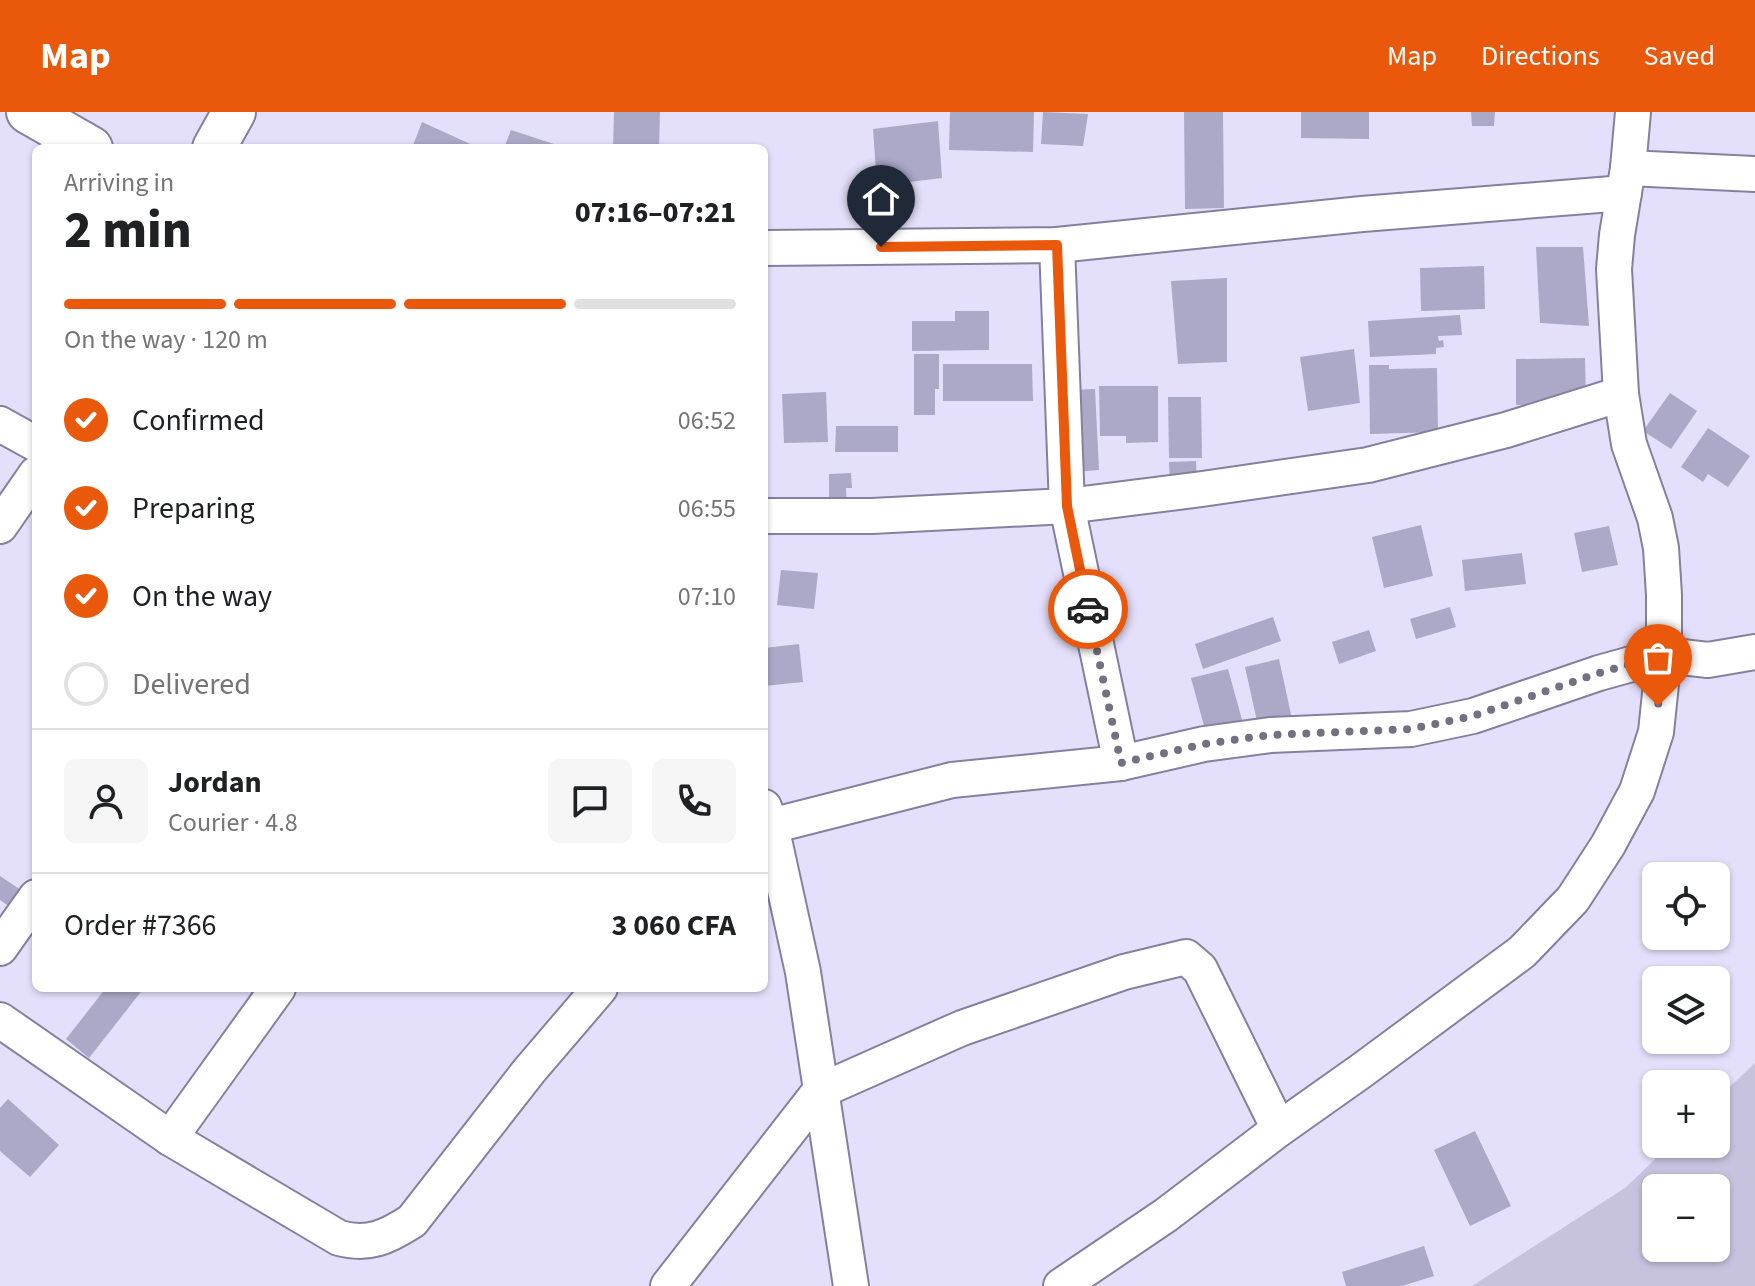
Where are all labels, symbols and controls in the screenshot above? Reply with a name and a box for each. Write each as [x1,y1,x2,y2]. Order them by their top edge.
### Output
text: Map [40,29,111,83]
text: Map [1387,36,1437,76]
text: Directions [1481,36,1600,76]
text: Saved [1644,36,1715,76]
text: Arriving in [64,164,174,201]
pin [847,165,915,247]
icon: home [859,177,903,221]
text: 07:16–07:21 [575,191,736,234]
text: 2 min [64,194,192,268]
text: On the way · 120 m [64,321,268,358]
icon: check [64,398,108,442]
text: Confirmed [132,399,265,442]
text: 06:52 [678,402,736,439]
icon: check [64,486,108,530]
text: Preparing [132,487,255,530]
text: 06:55 [678,490,736,527]
courier [1048,569,1128,649]
icon: check [64,574,108,618]
text: On the way [132,575,272,618]
text: 07:10 [678,578,736,615]
icon: car [1066,587,1110,631]
pin [1624,624,1692,706]
icon: bag [1636,636,1680,680]
text: Delivered [132,663,251,706]
button: person [64,759,148,843]
button: chat [548,759,632,843]
button: phone [652,759,736,843]
text: Jordan [168,761,262,804]
text: Courier · 4.8 [168,804,298,841]
map controls [1642,862,1730,1262]
button: locate [1642,862,1730,950]
text: Order #7366 [64,904,217,947]
text: 3 060 CFA [611,904,736,947]
button: layers [1642,966,1730,1054]
button: + [1642,1070,1730,1158]
button: − [1642,1174,1730,1262]

